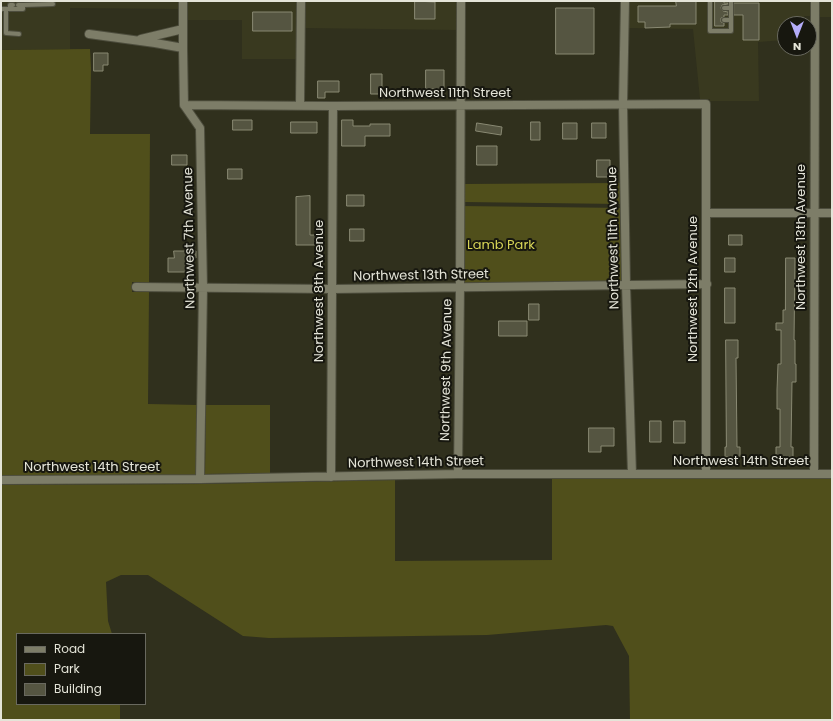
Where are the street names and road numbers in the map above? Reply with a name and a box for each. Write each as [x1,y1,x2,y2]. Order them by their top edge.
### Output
street label: Northwest 11th Street [379,86,511,102]
street label: Northwest 13th Avenue [794,164,810,310]
street label: Northwest 7th Avenue [181,167,199,309]
street label: Northwest 11th Avenue [605,167,623,309]
street label: Northwest 12th Avenue [686,216,702,362]
street label: Northwest 8th Avenue [312,220,328,362]
street label: Northwest 13th Street [353,267,489,285]
street label: Northwest 9th Avenue [438,299,456,441]
street label: Northwest 14th Street [348,454,484,472]
street label: Northwest 14th Street [673,454,809,470]
street label: Northwest 14th Street [24,460,160,476]

